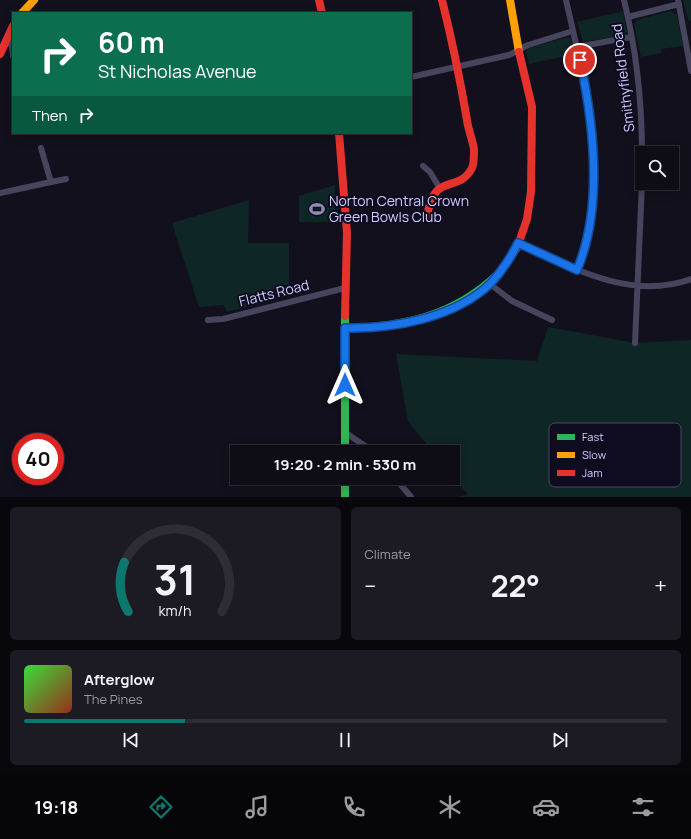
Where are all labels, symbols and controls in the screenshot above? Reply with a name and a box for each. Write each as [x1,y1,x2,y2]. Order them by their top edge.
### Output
text: 60 m [98,23,165,61]
street label: Smithyfield Road [606,23,639,133]
icon: right [32,28,84,80]
pin [563,43,597,77]
icon: arrive [569,49,591,71]
text: St Nicholas Avenue [98,59,257,83]
icon: right [75,104,97,126]
text: Then [32,105,67,126]
map controls [635,146,679,190]
button: search [635,146,679,190]
place label: Norton Central Crown Green Bowls Club [329,191,469,226]
sports icon: Norton Central Crown Green Bowls Club [308,200,326,218]
street label: Flatts Road [237,275,311,310]
position arrow [324,364,366,406]
legend [549,423,681,487]
text: Fast [582,429,604,444]
speed limit sign: 40 [12,433,64,485]
text: Slow [582,447,607,462]
text: 19:20 · 2 min · 530 m [274,454,416,475]
text: Jam [582,465,603,480]
text: Climate [365,545,411,563]
text: 31 [154,550,196,606]
text: 22° [491,565,540,606]
text: − [365,571,376,601]
text: + [654,571,667,601]
text: km/h [159,600,192,619]
text: Afterglow [84,669,155,690]
text: The Pines [84,690,143,708]
icon: previous [120,729,142,751]
icon: pause [334,729,356,751]
icon: next [549,729,571,751]
icon: directions [147,793,175,821]
icon: music [243,793,271,821]
icon: phone [340,793,368,821]
icon: climate [436,793,464,821]
icon: car [532,793,560,821]
icon: filters [629,793,657,821]
text: 19:18 [34,795,78,819]

